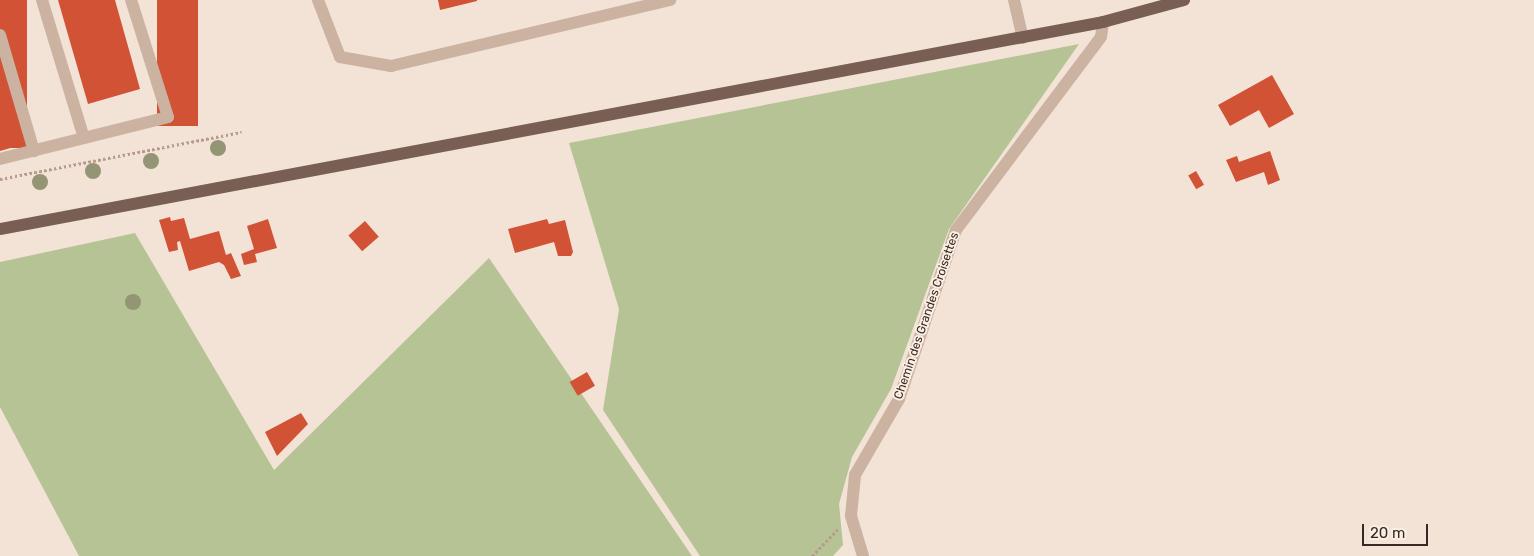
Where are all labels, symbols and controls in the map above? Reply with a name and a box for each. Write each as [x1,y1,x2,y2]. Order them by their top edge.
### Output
street label: Chemin des Grandes Croisettes [892,231,962,401]
scale bar [1364,514,1430,546]
text: 20 m [1370,524,1405,542]

